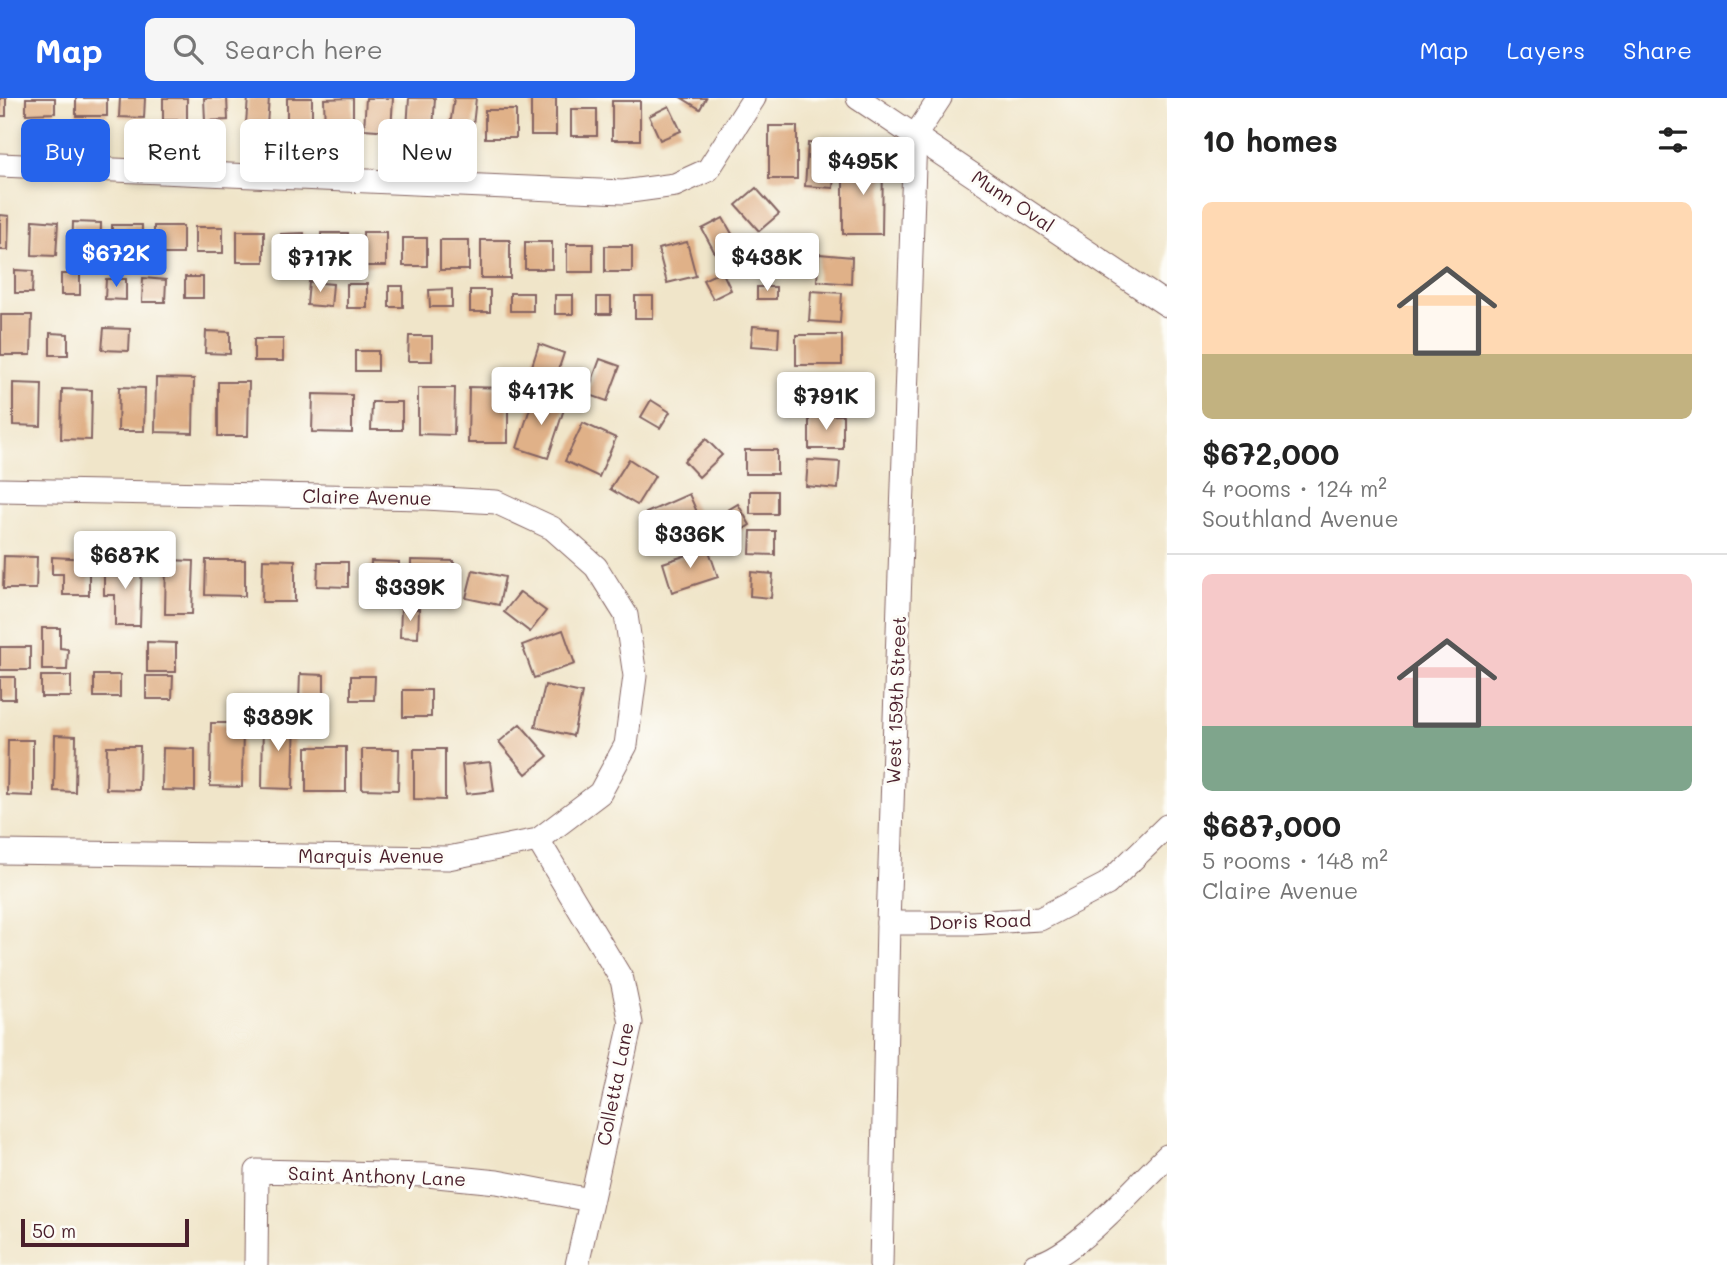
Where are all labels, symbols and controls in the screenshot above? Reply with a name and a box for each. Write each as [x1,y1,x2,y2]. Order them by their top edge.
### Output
search box [145,18,635,81]
text: Map [35,28,103,71]
icon: search [169,30,207,68]
text: Search here [225,32,383,66]
text: Map [1420,34,1468,65]
text: Layers [1506,34,1585,65]
text: Share [1623,34,1692,65]
chip: Buy [21,119,110,182]
chip: Rent [124,119,226,182]
chip: Filters [240,119,364,182]
chip: New [378,119,477,182]
text: 10 homes [1202,120,1338,160]
icon: filters [1654,121,1692,159]
pin: $495K [814,138,912,197]
text: $495K [827,145,899,175]
street label: Munn Oval [967,164,1059,237]
pin: $672K [67,230,165,289]
pin: $717K [271,234,369,294]
pin: $438K [718,234,816,293]
text: $672K [82,237,150,267]
text: $438K [731,241,803,271]
text: $717K [287,242,353,272]
icon: home [1384,248,1510,374]
pin: $417K [492,368,590,427]
pin: $791K [777,372,875,432]
text: $417K [508,375,574,405]
text: $791K [793,380,859,410]
text: $672,000 [1202,433,1339,473]
text: 4 rooms · 124 m² [1202,473,1387,503]
street label: Claire Avenue [302,483,432,510]
text: Southland Avenue [1202,503,1399,533]
pin: $336K [641,510,739,570]
text: $336K [655,518,725,548]
pin: $687K [76,532,174,591]
text: $687K [90,539,160,569]
pin: $339K [361,564,459,623]
text: $339K [375,571,445,601]
street label: West 159th Street [880,615,911,785]
icon: home [1384,620,1510,746]
pin: $389K [229,694,327,753]
text: $389K [242,701,314,731]
text: $687,000 [1202,805,1341,845]
street label: Marquis Avenue [298,843,444,868]
text: 5 rooms · 148 m² [1202,845,1388,875]
text: Claire Avenue [1202,875,1358,905]
street label: Doris Road [928,906,1032,935]
street label: Colletta Lane [590,1020,639,1148]
street label: Saint Anthony Lane [288,1160,466,1191]
scale bar [21,1216,189,1248]
text: 50 m [32,1218,76,1243]

